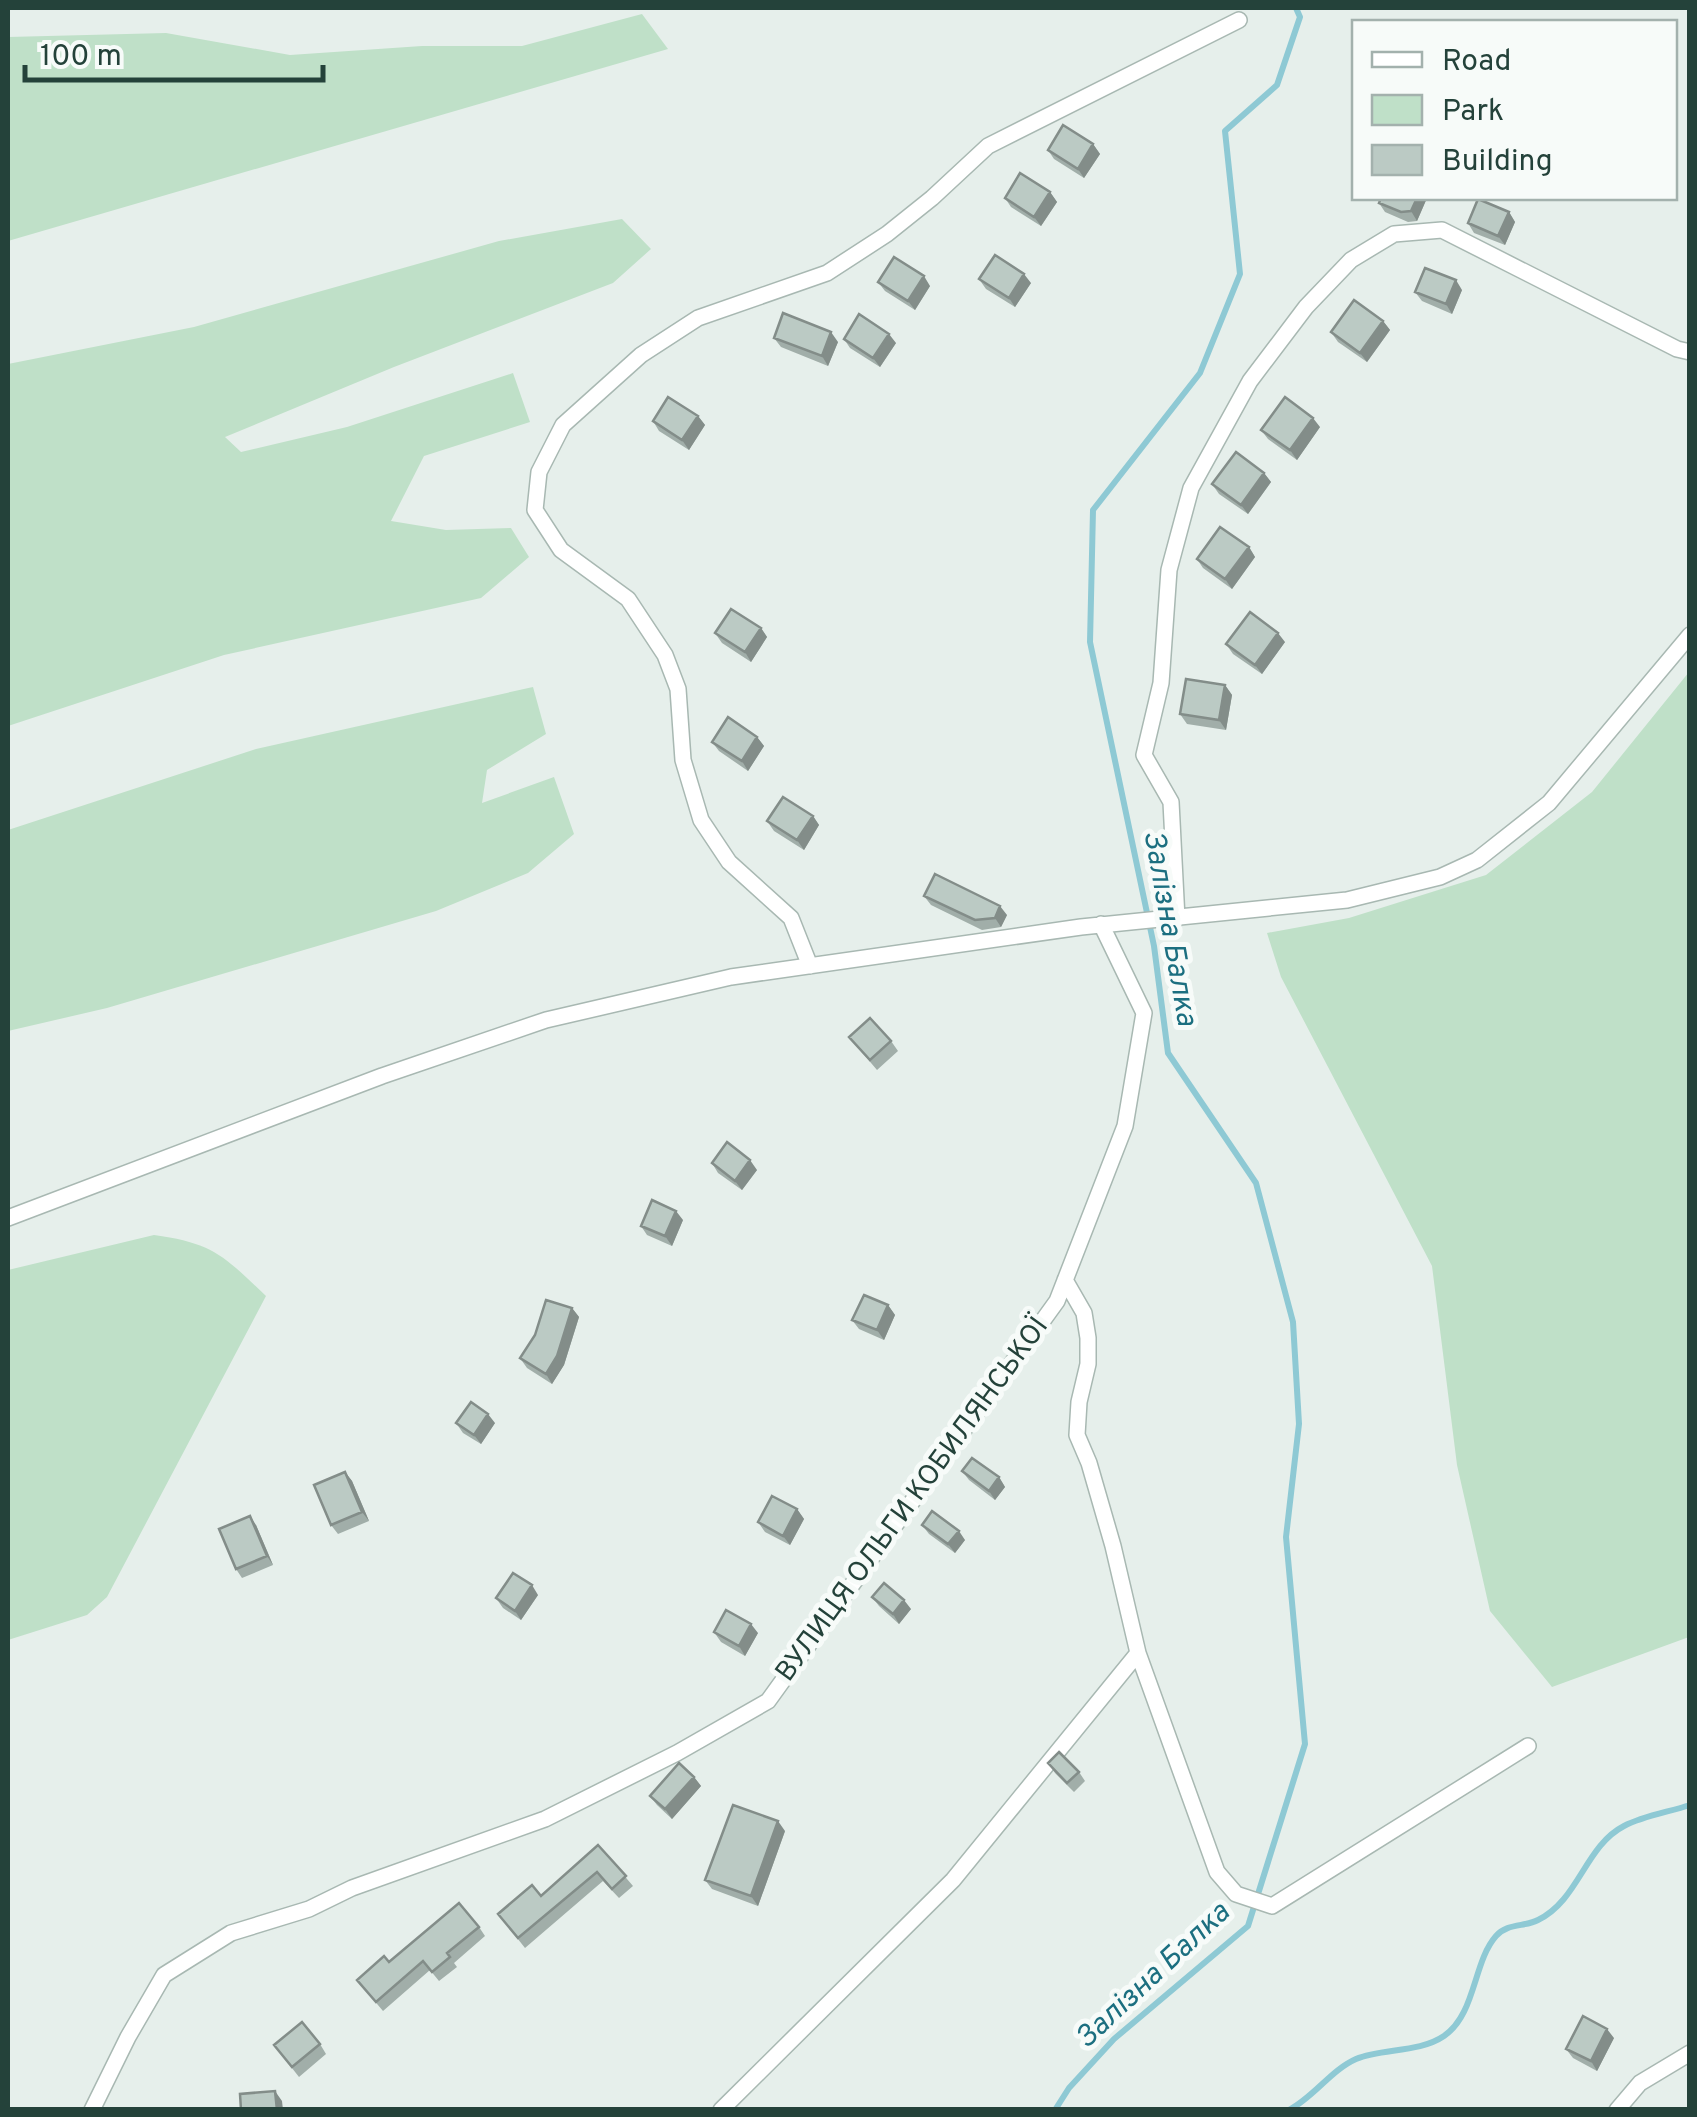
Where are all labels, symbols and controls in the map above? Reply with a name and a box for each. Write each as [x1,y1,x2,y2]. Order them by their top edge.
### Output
scale bar [25,20,322,82]
legend [1352,20,1677,200]
text: 100 m [40,39,122,76]
text: Road [1442,44,1511,81]
text: Park [1442,94,1504,131]
text: Building [1442,144,1553,181]
water label: Залізна Балка [1134,829,1204,1030]
street label: ВУЛИЦЯ ОЛЬГИ КОБИЛЯНСЬКОЇ [768,1309,1058,1689]
water label: Залізна Балка [1069,1895,1239,2057]

